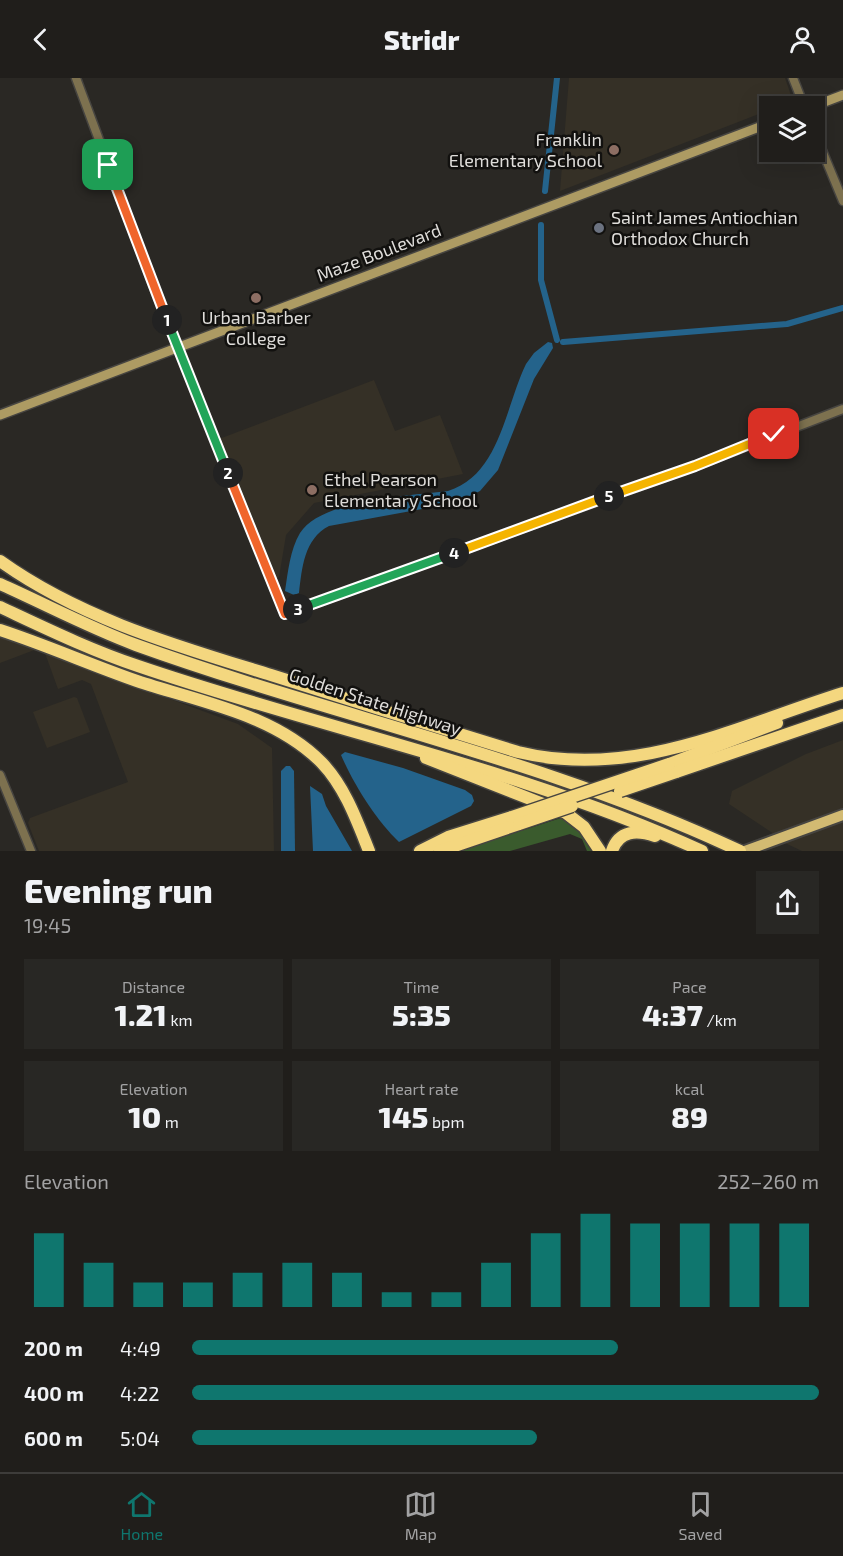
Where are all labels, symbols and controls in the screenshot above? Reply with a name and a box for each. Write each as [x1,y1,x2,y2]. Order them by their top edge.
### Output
icon: back [24,23,57,56]
text: Stridr [384,23,459,55]
icon: person [786,23,819,56]
map controls [759,96,825,162]
button: layers [759,96,825,162]
place label: Franklin Elementary School [449,128,603,171]
pin [82,139,133,190]
marker: Franklin Elementary School [607,143,621,157]
icon: arrive [91,148,124,181]
place label: Saint James Antiochian Orthodox Church [611,206,798,249]
street label: Maze Boulevard [313,218,444,286]
marker: Saint James Antiochian Orthodox Church [592,221,606,235]
marker: Urban Barber College [249,291,263,305]
pin: 1 [152,305,182,335]
place label: Urban Barber College [201,306,311,349]
text: 1 [164,310,170,329]
pin [748,408,799,459]
icon: check [757,417,790,450]
pin: 2 [213,458,243,488]
text: 2 [223,463,233,482]
place label: Ethel Pearson Elementary School [324,468,478,511]
pin: 5 [594,481,624,511]
marker: Ethel Pearson Elementary School [305,483,319,497]
text: 5 [605,486,613,505]
pin: 4 [439,538,469,568]
text: 4 [449,543,459,562]
pin: 3 [283,594,313,624]
text: 3 [293,599,303,618]
street label: Golden State Highway [286,663,465,739]
text: Evening run [24,870,213,910]
button: share [756,871,819,934]
text: 19:45 [24,913,71,937]
text: Distance [122,977,185,996]
text: Time [404,977,439,996]
text: Pace [672,977,707,996]
text: 1.21 [114,996,167,1032]
text: 5:35 [392,996,451,1032]
text: 4:37 [642,996,703,1032]
text: km [167,1010,193,1029]
text: /km [703,1010,737,1029]
text: Elevation [120,1079,187,1098]
text: Heart rate [384,1079,459,1098]
text: kcal [675,1079,704,1098]
text: 10 [128,1098,161,1134]
text: 145 [379,1098,428,1134]
text: 89 [671,1098,708,1134]
text: m [161,1112,179,1131]
text: bpm [428,1112,464,1131]
text: Elevation [24,1169,109,1193]
text: 252–260 m [717,1169,819,1193]
text: 200 m [24,1336,83,1360]
text: 4:49 [120,1336,161,1360]
text: 400 m [24,1381,84,1405]
text: 4:22 [120,1381,160,1405]
text: 600 m [24,1426,83,1450]
text: 5:04 [120,1426,160,1450]
tab: Home [121,1488,163,1543]
tab: Map [404,1488,437,1543]
tab: Saved [678,1488,722,1543]

